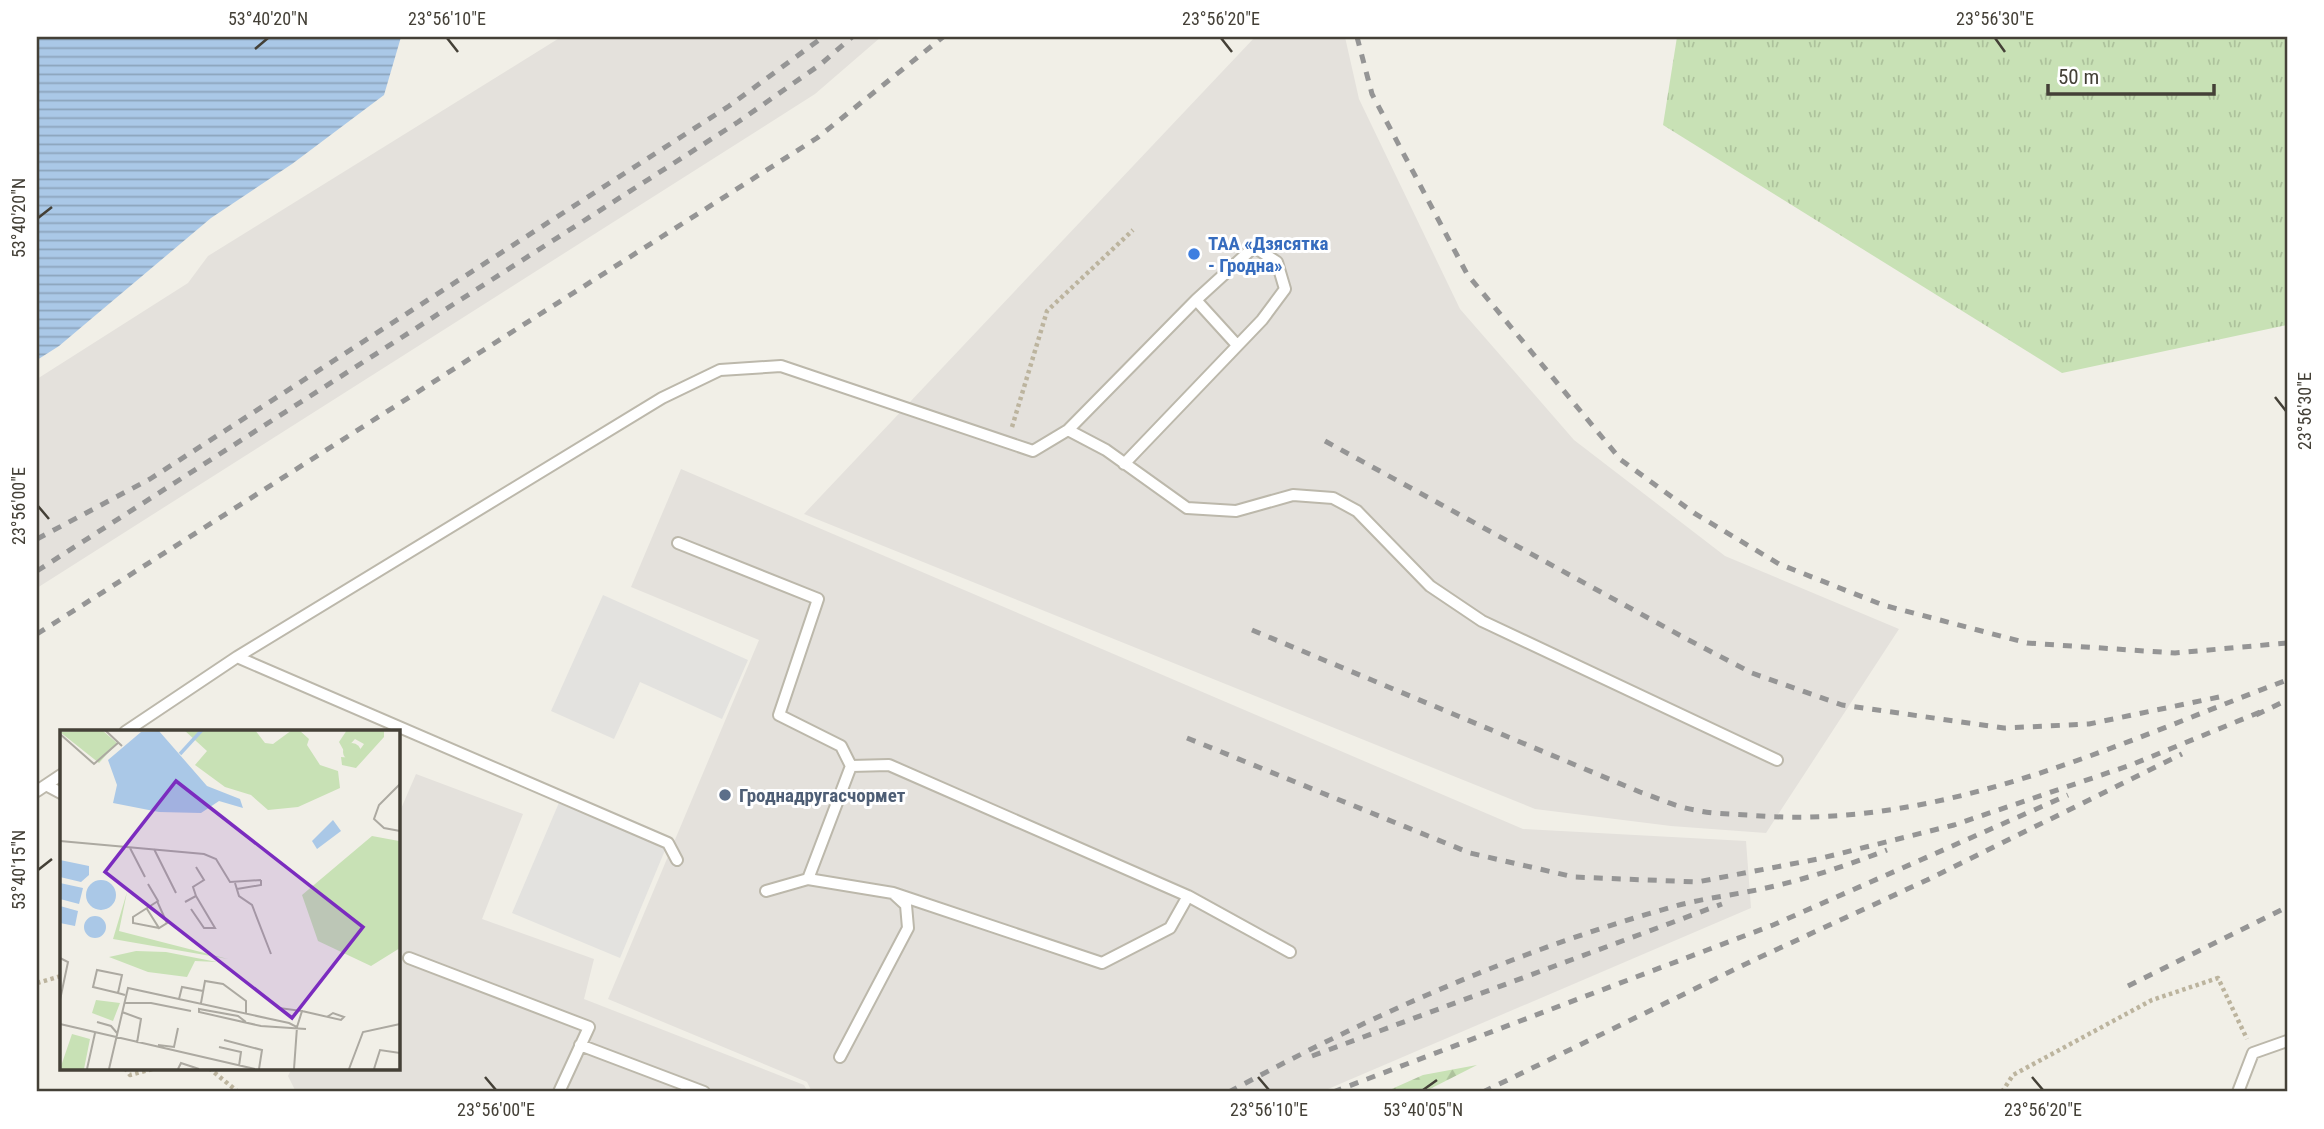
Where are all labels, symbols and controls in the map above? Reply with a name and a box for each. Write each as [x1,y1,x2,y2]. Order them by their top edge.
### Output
text: 53°40'20"N [228,8,308,29]
text: 23°56'10"E [408,8,486,29]
text: 23°56'20"E [1182,8,1260,29]
text: 23°56'30"E [1956,8,2034,29]
scale bar [2048,52,2214,96]
text: 50 m [2058,65,2099,89]
text: 53°40'20"N [8,178,29,258]
place label: ТАА «Дзясятка - Гродна» [1208,232,1329,277]
marker: ТАА «Дзясятка - Гродна» [1186,246,1202,262]
text: 23°56'30"E [2294,372,2315,450]
text: 23°56'00"E [8,467,29,545]
inset map [60,730,399,1070]
place label: Гроднадругасчормет [739,784,906,807]
marker: Гроднадругасчормет [717,787,733,803]
text: 53°40'15"N [8,830,29,910]
text: 23°56'00"E [457,1099,535,1120]
text: 23°56'10"E [1230,1099,1308,1120]
text: 53°40'05"N [1383,1099,1463,1120]
text: 23°56'20"E [2004,1099,2082,1120]

